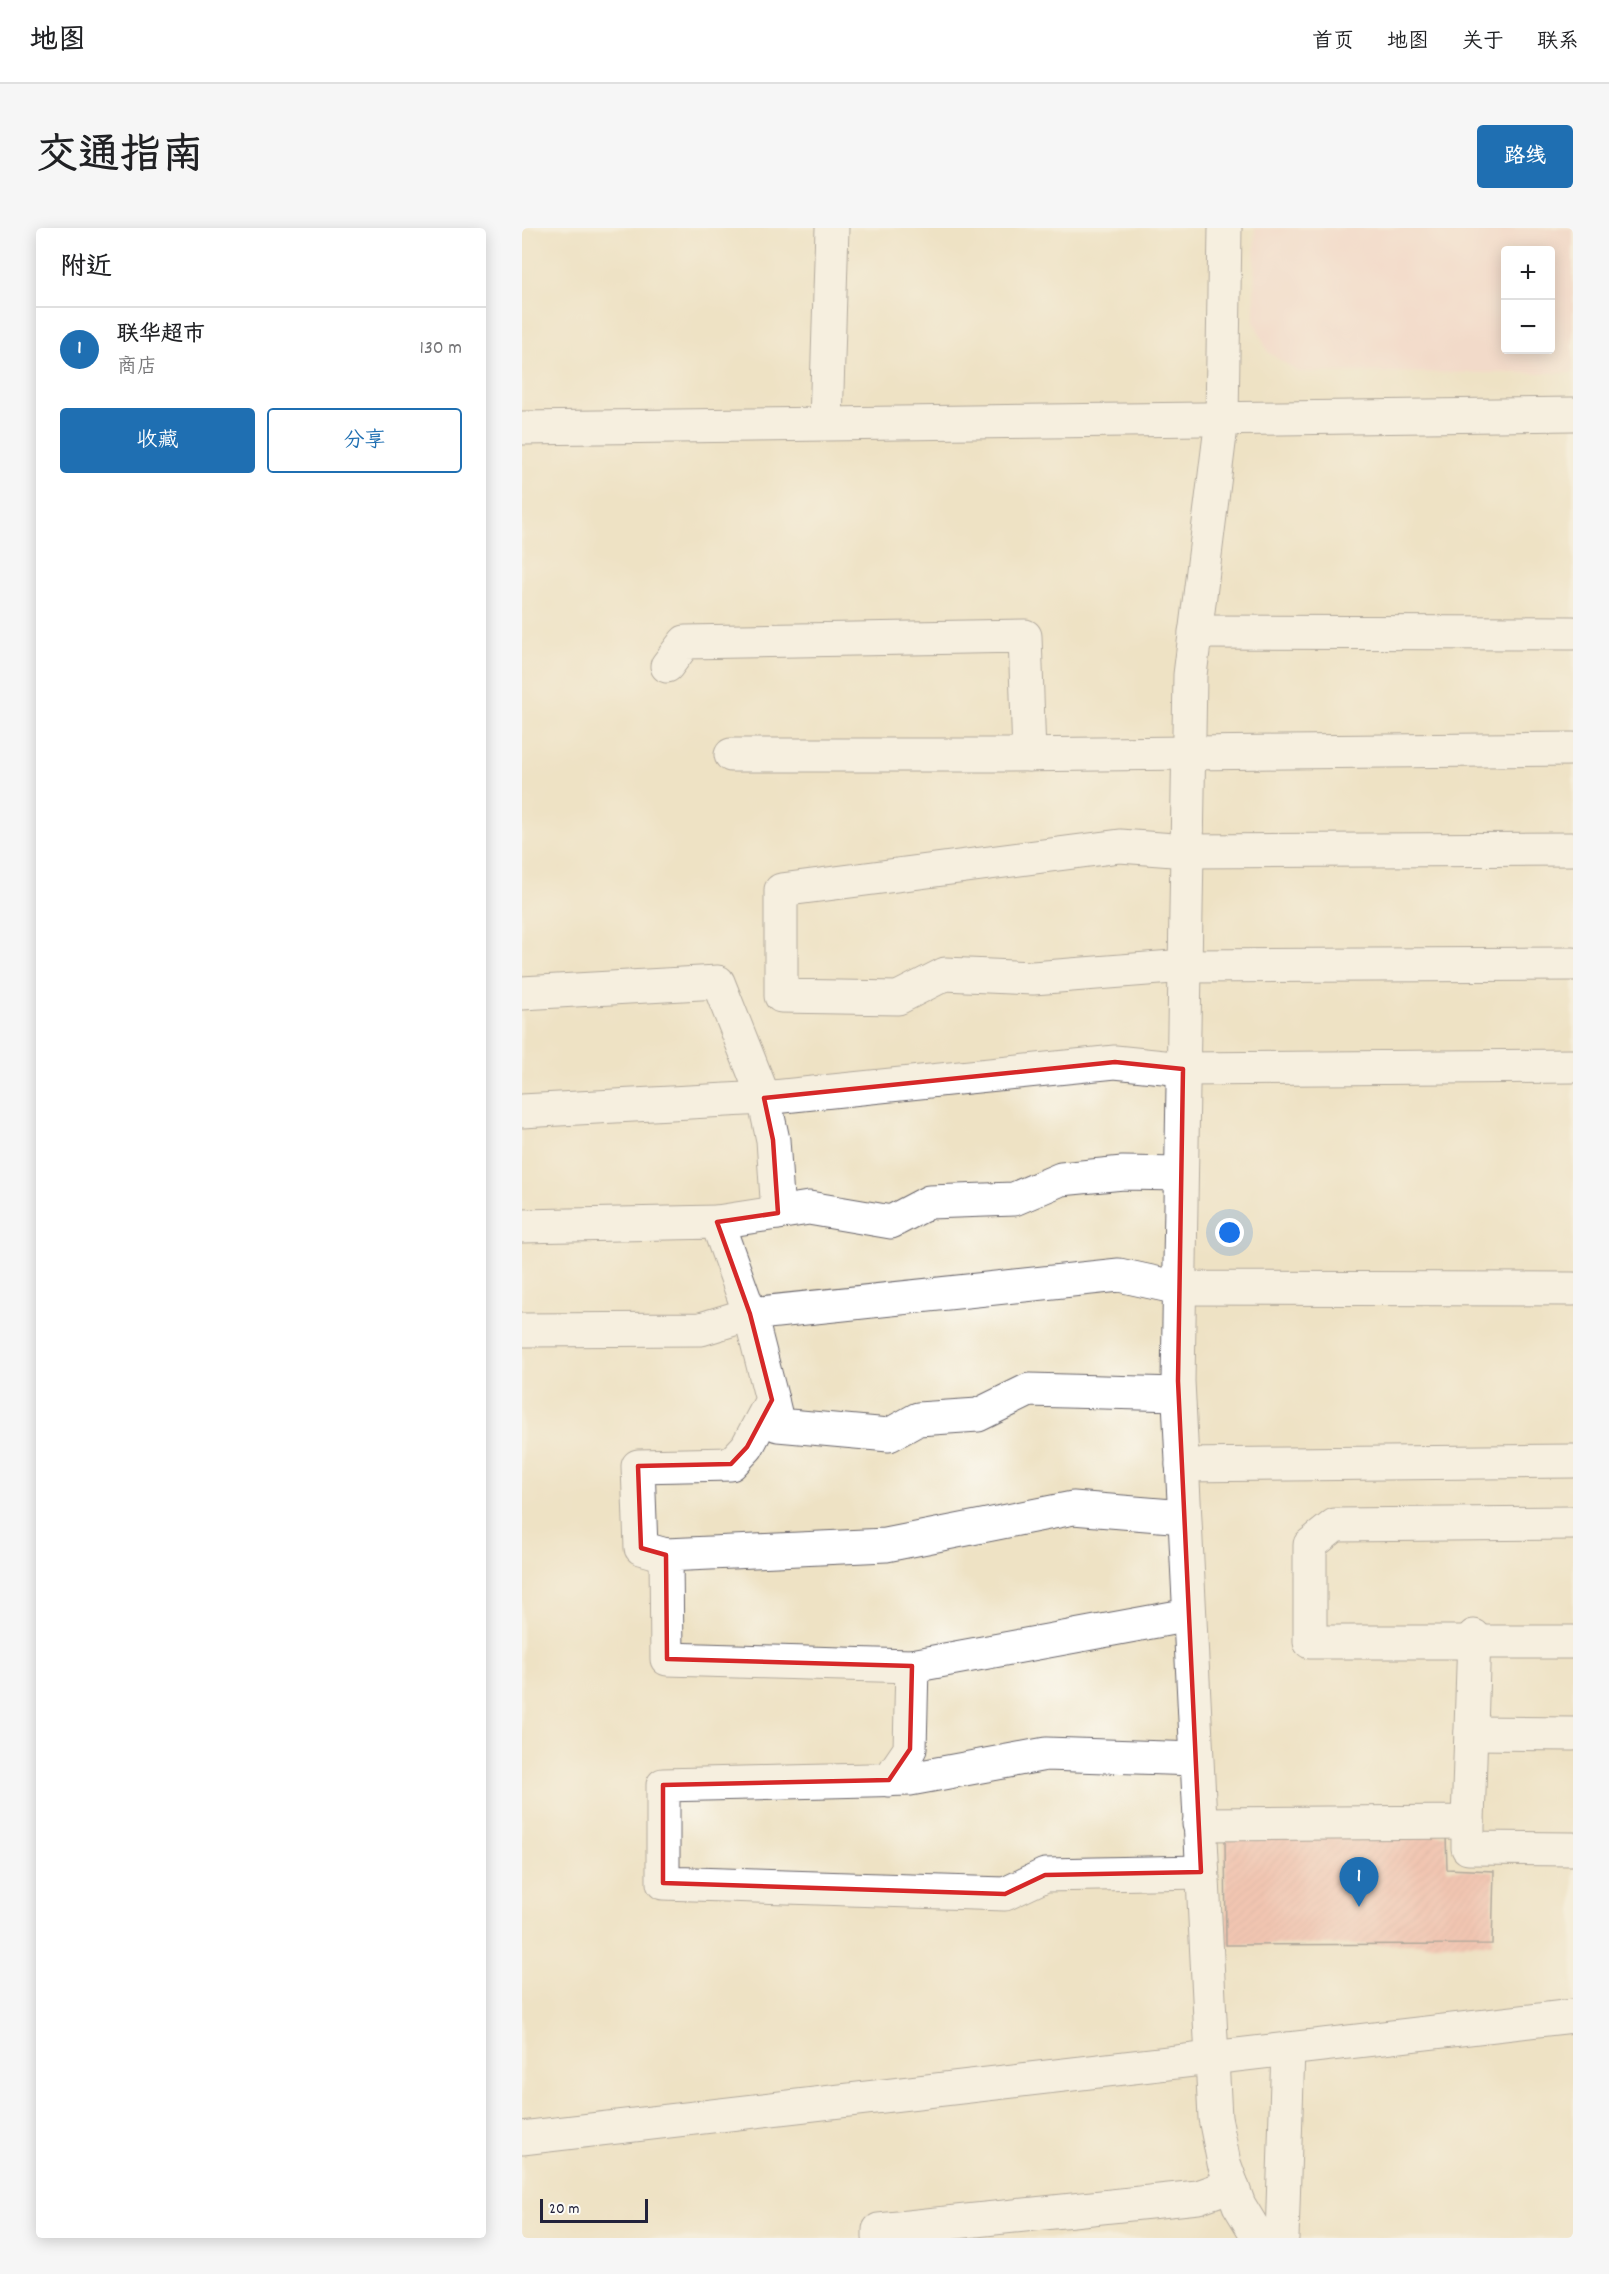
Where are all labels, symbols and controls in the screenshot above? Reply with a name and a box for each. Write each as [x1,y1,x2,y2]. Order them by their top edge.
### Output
text: 地图 [30,23,86,63]
text: 首页 [1312,28,1354,58]
text: 地图 [1387,28,1429,58]
text: 关于 [1462,28,1504,58]
text: 联系 [1537,28,1579,58]
button: 路线 [1477,125,1573,188]
text: 交通指南 [36,129,204,189]
map controls [1501,246,1555,354]
button: + [1501,246,1555,300]
text: 附近 [60,250,112,287]
button: − [1501,300,1555,354]
text: 联华超市 [117,320,205,351]
text: 1 [77,335,82,363]
text: 130 m [420,335,462,363]
text: 商店 [117,354,157,382]
button: 收藏 [60,408,255,473]
button: 分享 [267,408,462,473]
your location [1215,1218,1244,1247]
pin: 1 [1340,1858,1378,1907]
scale bar [540,2196,648,2224]
text: 20 m [549,2198,579,2221]

